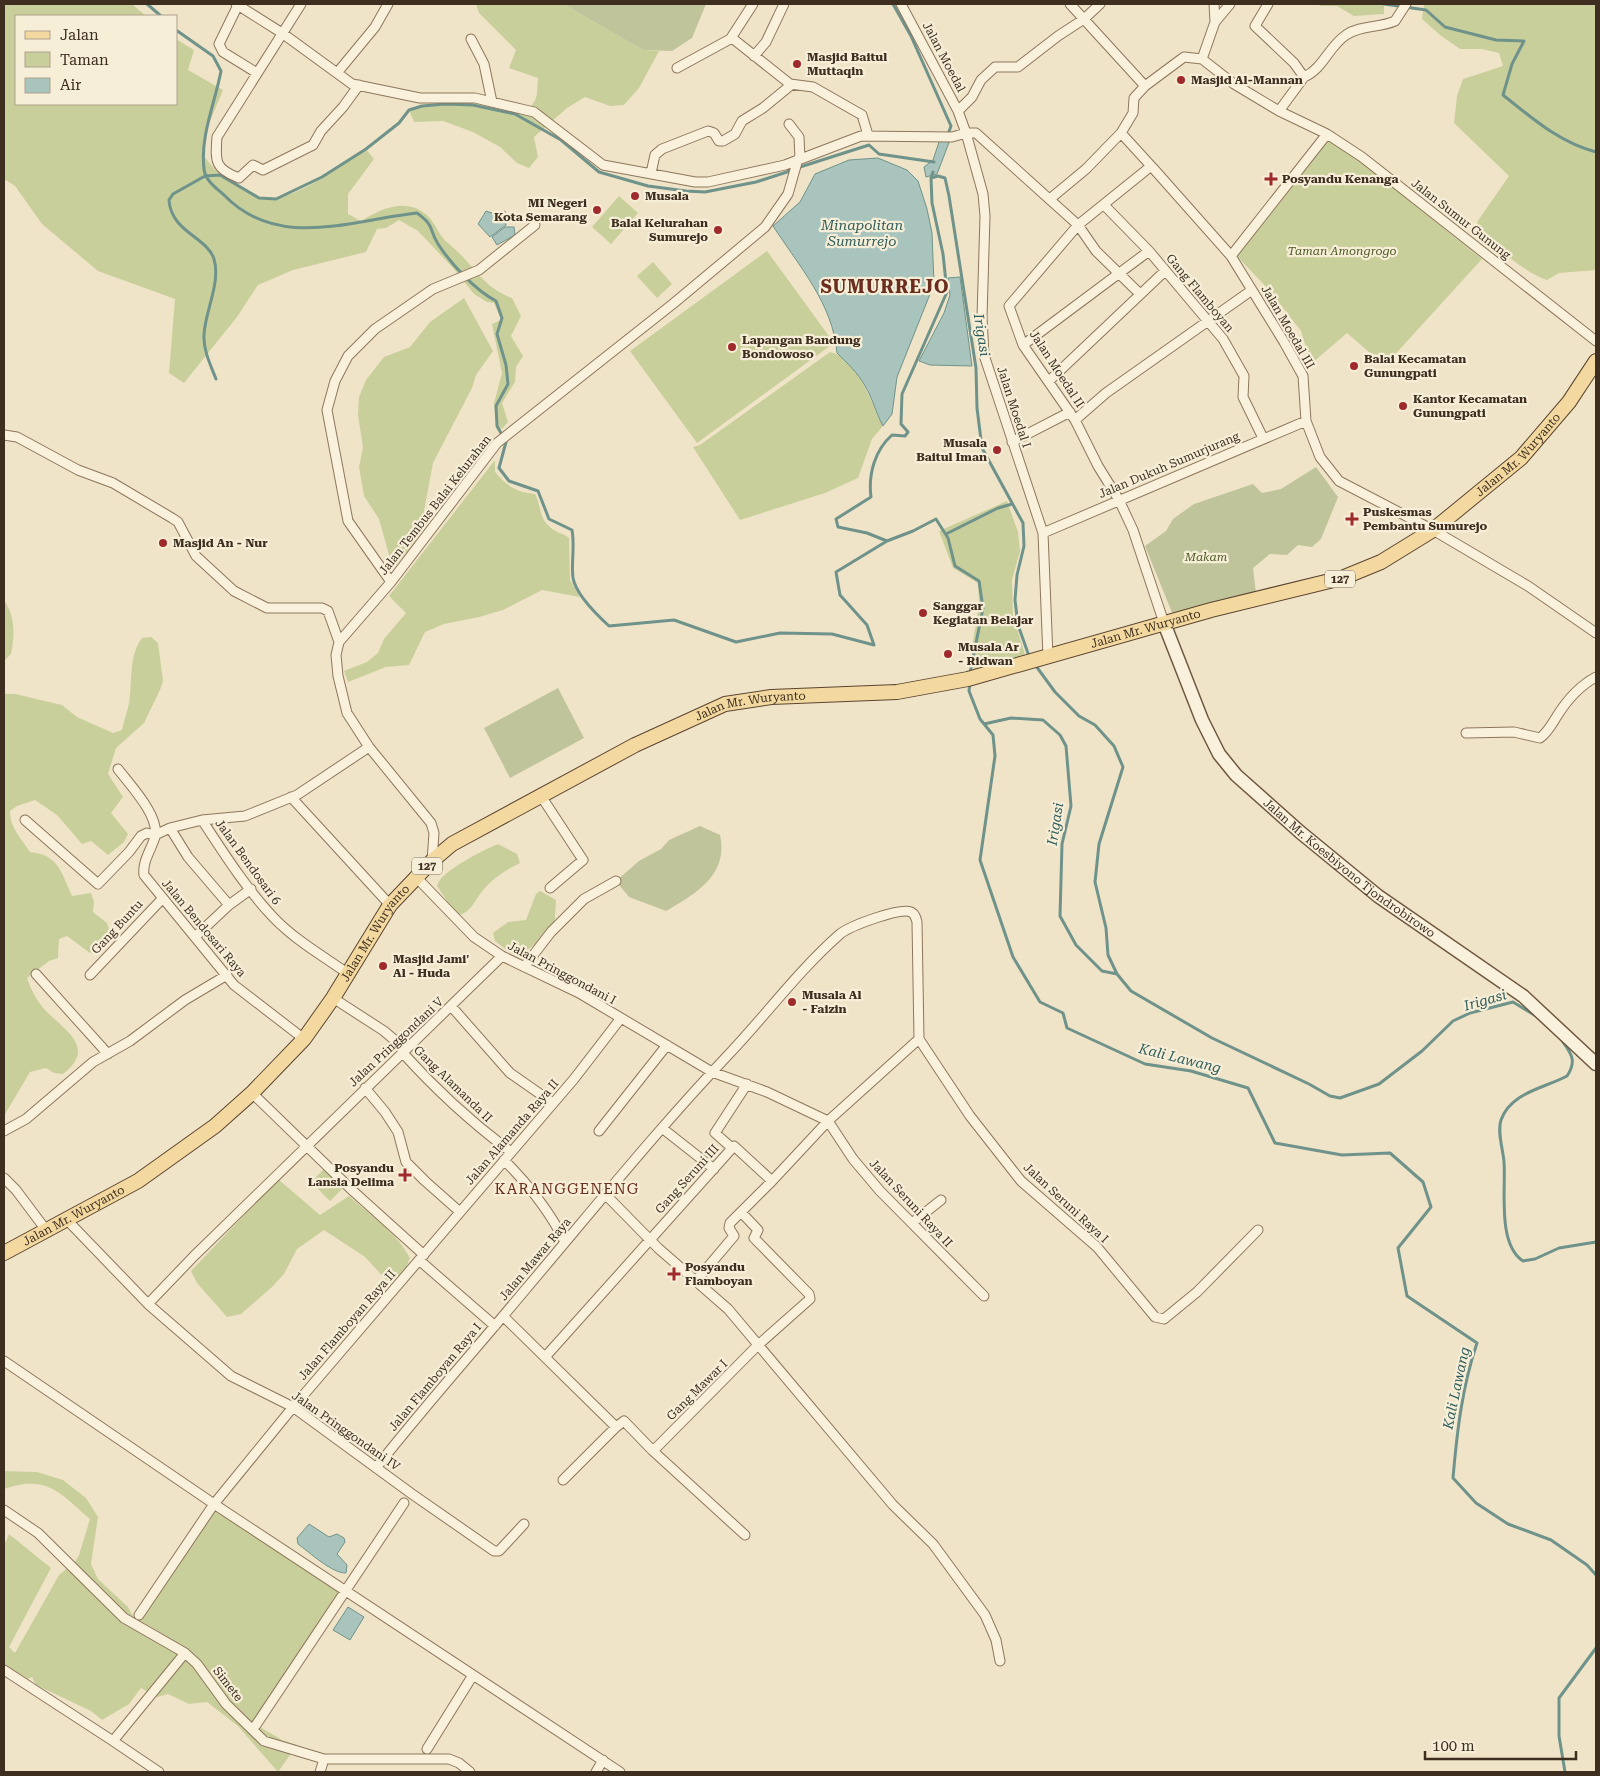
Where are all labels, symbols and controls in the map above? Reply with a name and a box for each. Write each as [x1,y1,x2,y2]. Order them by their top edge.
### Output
legend [15,15,178,105]
street label: Jalan Moedal [920,20,968,95]
text: Jalan [60,26,99,44]
place label: Masjid Baitul Muttaqin [807,50,887,78]
text: Taman [60,51,109,69]
marker: Masjid Baitul Muttaqin [791,58,803,70]
place label: Masjid Al-Mannan [1191,73,1303,87]
marker: Masjid Al-Mannan [1175,74,1187,86]
text: Air [60,76,81,94]
marker: Posyandu Kenanga [1264,172,1278,186]
place label: Posyandu Kenanga [1282,172,1398,186]
street label: Jalan Sumur Gunung [1409,176,1514,262]
place label: Musala [645,189,689,203]
marker: Musala [629,190,641,202]
place label: MI Negeri Kota Semarang [494,196,588,224]
marker: MI Negeri Kota Semarang [591,204,603,216]
place label: Balai Kelurahan Sumurejo [611,216,708,244]
water label: Minapolitan Sumurrejo [820,217,903,249]
marker: Balai Kelurahan Sumurejo [712,224,724,236]
park label: Taman Amongrogo [1287,244,1397,258]
street label: Gang Flamboyan [1163,251,1237,335]
district label: SUMURREJO [820,276,950,297]
street label: Jalan Moedal III [1259,283,1317,371]
water label: Irigasi [971,311,993,358]
street label: Jalan Moedal II [1027,328,1087,410]
place label: Lapangan Bandung Bondowoso [742,333,861,361]
marker: Lapangan Bandung Bondowoso [726,341,738,353]
place label: Balai Kecamatan Gunungpati [1364,352,1466,380]
marker: Balai Kecamatan Gunungpati [1348,360,1360,372]
street label: Jalan Moedal I [994,365,1034,449]
place label: Kantor Kecamatan Gunungpati [1413,392,1527,420]
marker: Kantor Kecamatan Gunungpati [1397,400,1409,412]
street label: Jalan Mr. Wuryanto [1473,410,1563,499]
street label: Jalan Dukuh Sumurjurang [1096,429,1242,501]
street label: Jalan Tembus Balai Kelurahan [376,432,494,578]
place label: Musala Baitul Iman [916,436,987,464]
marker: Musala Baitul Iman [991,444,1003,456]
place label: Puskesmas Pembantu Sumurejo [1363,505,1488,533]
marker: Puskesmas Pembantu Sumurejo [1345,512,1359,526]
place label: Masjid An - Nur [173,536,268,550]
marker: Masjid An - Nur [157,537,169,549]
park label: Makam [1184,550,1228,564]
road number: 127 [1325,570,1355,588]
place label: Sanggar Kegiatan Belajar [933,599,1034,627]
street label: Jalan Mr. Wuryanto [1089,606,1202,651]
marker: Sanggar Kegiatan Belajar [917,607,929,619]
place label: Musala Ar - Ridwan [958,640,1019,668]
marker: Musala Ar - Ridwan [942,648,954,660]
street label: Jalan Mr. Wuryanto [693,689,806,724]
street label: Jalan Mr. Koesbiyono Tjondrobirowo [1261,796,1438,940]
water label: Irigasi [1044,801,1066,848]
street label: Jalan Bendosari 6 [212,817,284,908]
road number: 127 [412,858,442,874]
street label: Jalan Bendosari Raya [159,876,249,980]
street label: Jalan Mr. Wuryanto [338,882,412,984]
street label: Gang Buntu [88,897,146,957]
street label: Jalan Pringgondani I [506,939,618,1007]
place label: Masjid Jami' Al - Huda [393,952,469,980]
marker: Masjid Jami' Al - Huda [377,960,389,972]
water label: Irigasi [1461,986,1508,1014]
place label: Musala Al - Faizin [802,988,861,1016]
street label: Jalan Pringgondani V [346,994,447,1089]
marker: Musala Al - Faizin [786,996,798,1008]
water label: Kali Lawang [1136,1040,1223,1076]
street label: Gang Alamanda II [411,1043,495,1125]
street label: Jalan Alamanda Raya II [462,1076,562,1188]
street label: Gang Seruni III [652,1141,722,1217]
street label: Jalan Seruni Raya II [867,1156,955,1250]
street label: Jalan Seruni Raya I [1021,1160,1111,1246]
place label: Posyandu Lansia Delima [308,1161,394,1189]
marker: Posyandu Lansia Delima [398,1168,412,1182]
district label: KARANGGENENG [495,1180,639,1198]
street label: Jalan Mr. Wuryanto [20,1183,127,1249]
street label: Jalan Mawar Raya [496,1214,574,1303]
place label: Posyandu Flamboyan [685,1260,753,1288]
street label: Jalan Flamboyan Raya II [295,1267,399,1383]
marker: Posyandu Flamboyan [667,1267,681,1281]
street label: Jalan Flamboyan Raya I [386,1320,484,1434]
water label: Kali Lawang [1439,1345,1473,1432]
street label: Gang Mawar I [664,1357,730,1423]
street label: Jalan Pringgondani IV [289,1388,403,1474]
street label: Simete [210,1664,246,1704]
scale bar [1425,1728,1576,1760]
text: 100 m [1432,1737,1475,1755]

